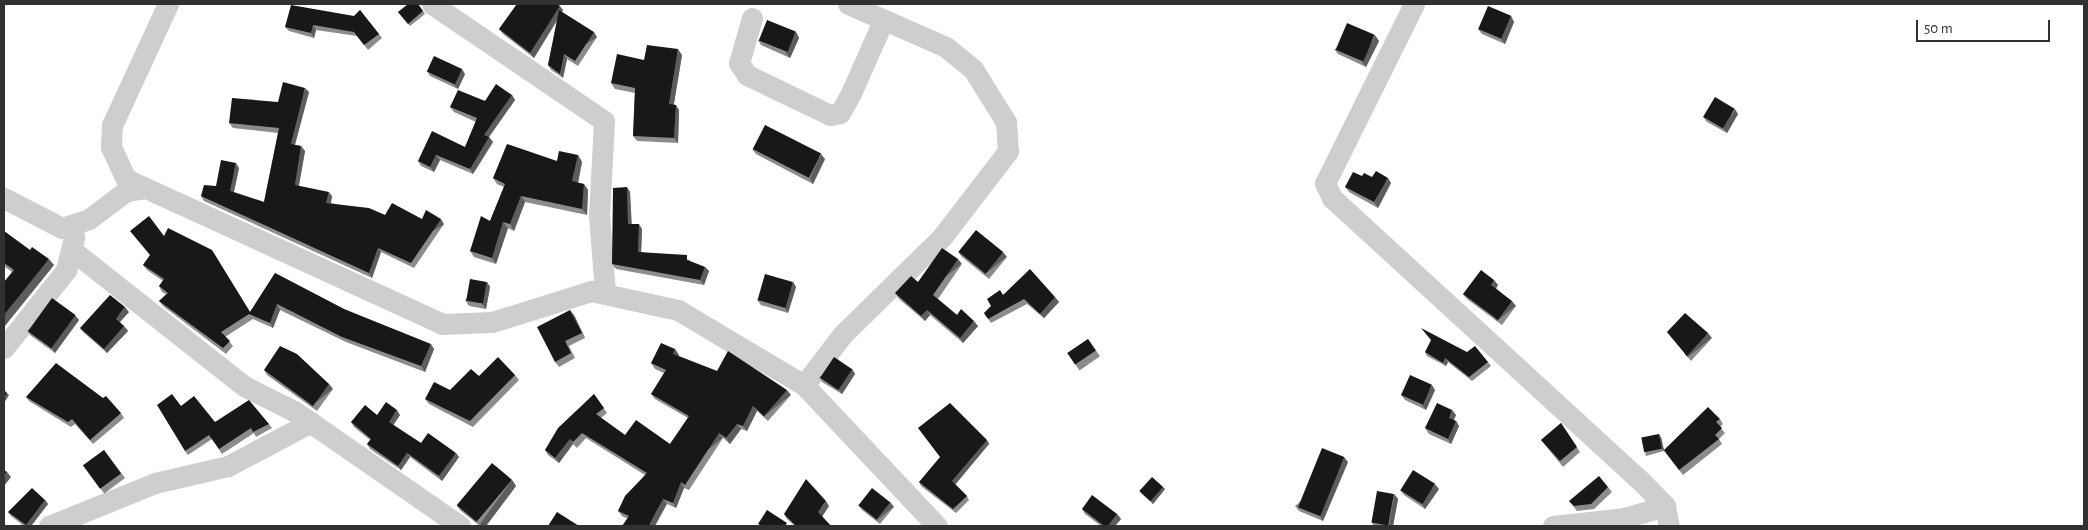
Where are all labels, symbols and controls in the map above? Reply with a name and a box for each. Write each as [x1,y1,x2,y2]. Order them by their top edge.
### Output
scale bar [1918,10,2052,42]
text: 50 m [1924,21,1953,36]

